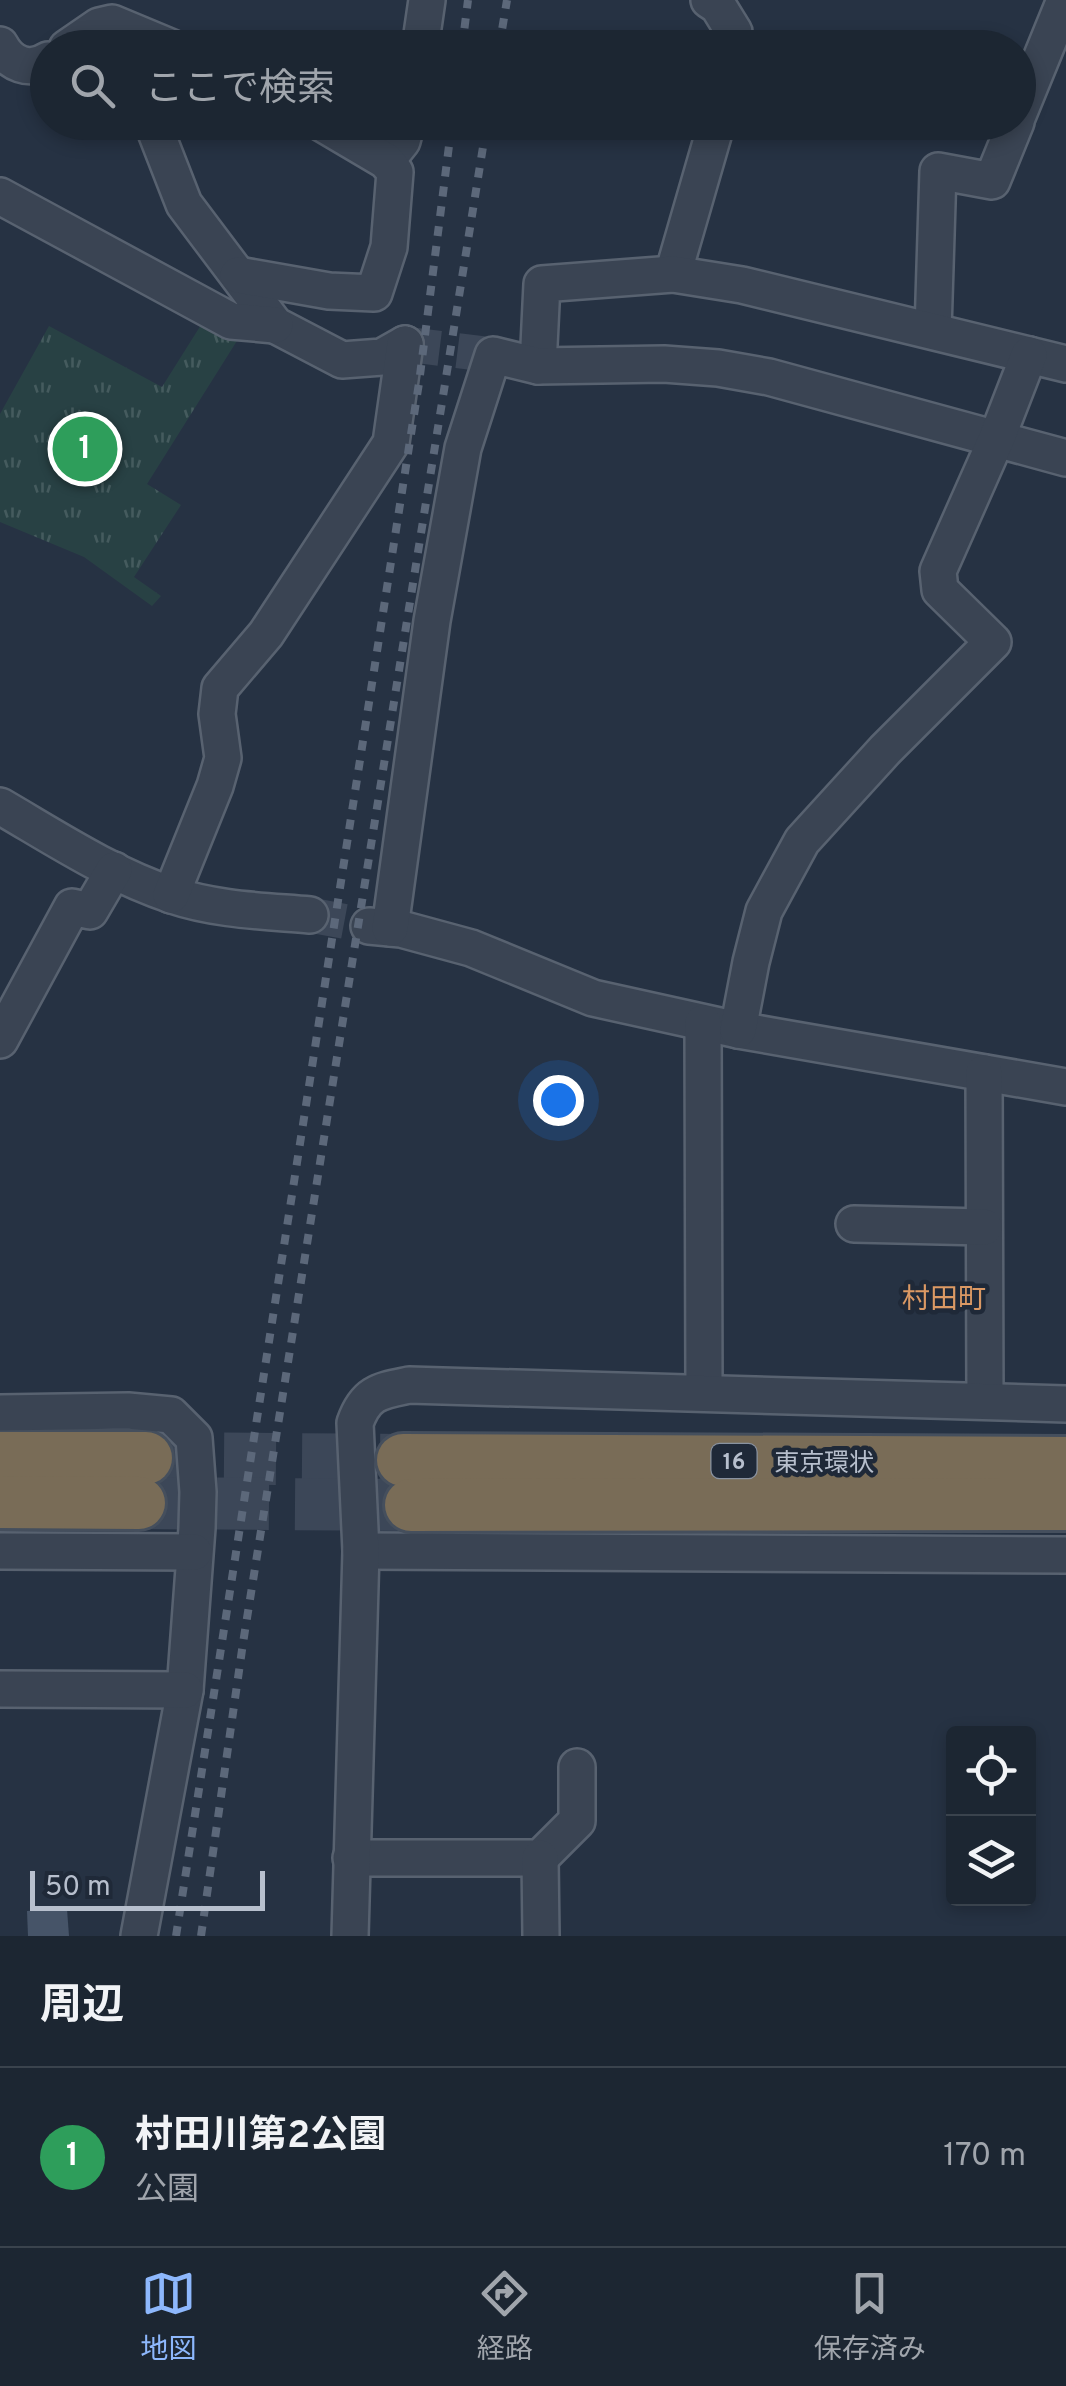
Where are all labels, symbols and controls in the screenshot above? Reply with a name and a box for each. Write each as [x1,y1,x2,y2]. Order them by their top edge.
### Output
search box [30,30,1036,140]
icon: search [65,58,120,113]
text: ここで検索 [145,66,335,115]
pin: 1 [52,412,118,486]
your location [533,1075,584,1126]
district label: 村田町 [902,1283,986,1319]
road number: 16 [712,1444,756,1478]
street label: 東京環状 [774,1449,874,1481]
map controls [946,1726,1036,1906]
button: locate [946,1726,1036,1816]
button: layers [946,1816,1036,1906]
scale bar [30,1866,265,1910]
text: 50 m [45,1870,111,1906]
text: 周辺 [40,1981,124,2034]
text: 村田川第2公園 [135,2113,386,2162]
text: 1 [66,2137,79,2177]
text: 170 m [943,2137,1026,2177]
text: 公園 [135,2171,199,2211]
tab: 地図 [140,2266,196,2369]
tab: 経路 [477,2266,533,2369]
tab: 保存済み [814,2266,926,2369]

